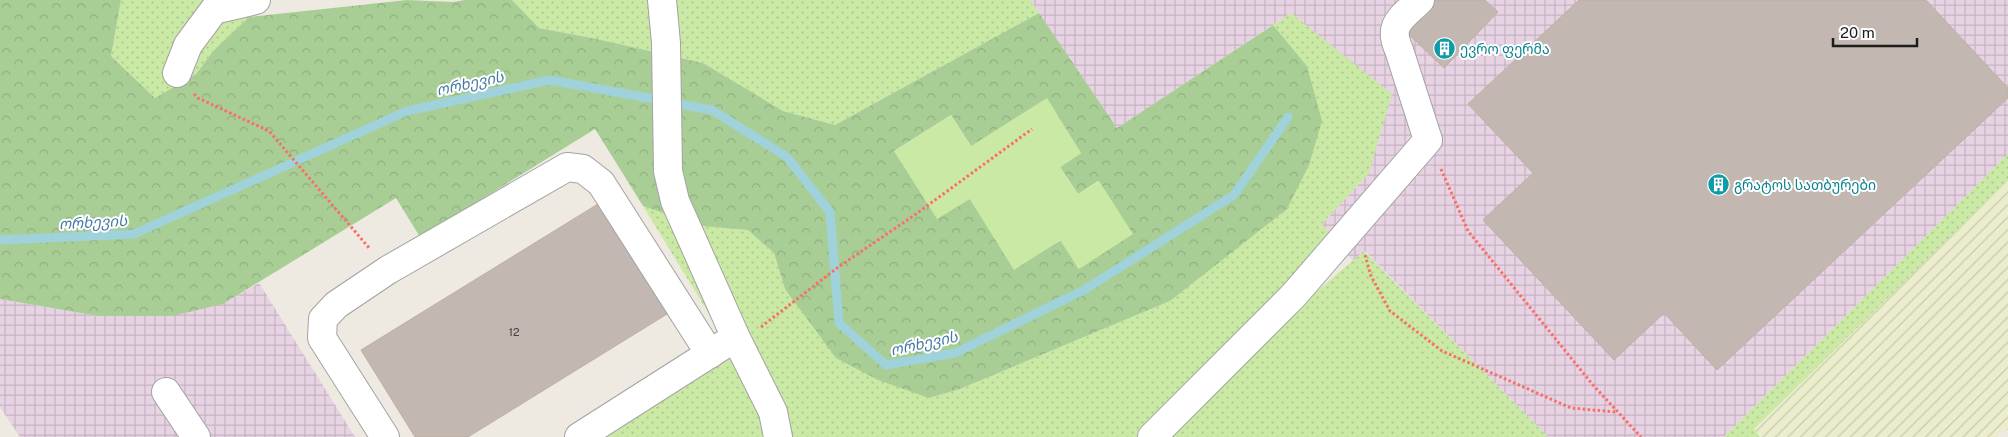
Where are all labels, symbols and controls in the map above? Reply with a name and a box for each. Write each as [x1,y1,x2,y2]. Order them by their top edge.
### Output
scale bar [1833,15,1917,47]
text: 20 m [1840,24,1875,41]
building icon: ევრო ფერმა [1432,37,1456,61]
place label: ევრო ფერმა [1460,41,1550,58]
water label: ორხევის [435,67,506,99]
building icon: გრატოს სათბურები [1706,173,1730,197]
place label: გრატოს სათბურები [1734,177,1876,194]
water label: ორხევის [59,212,128,233]
house number: 12 [508,326,520,338]
water label: ორხევის [889,327,960,359]

